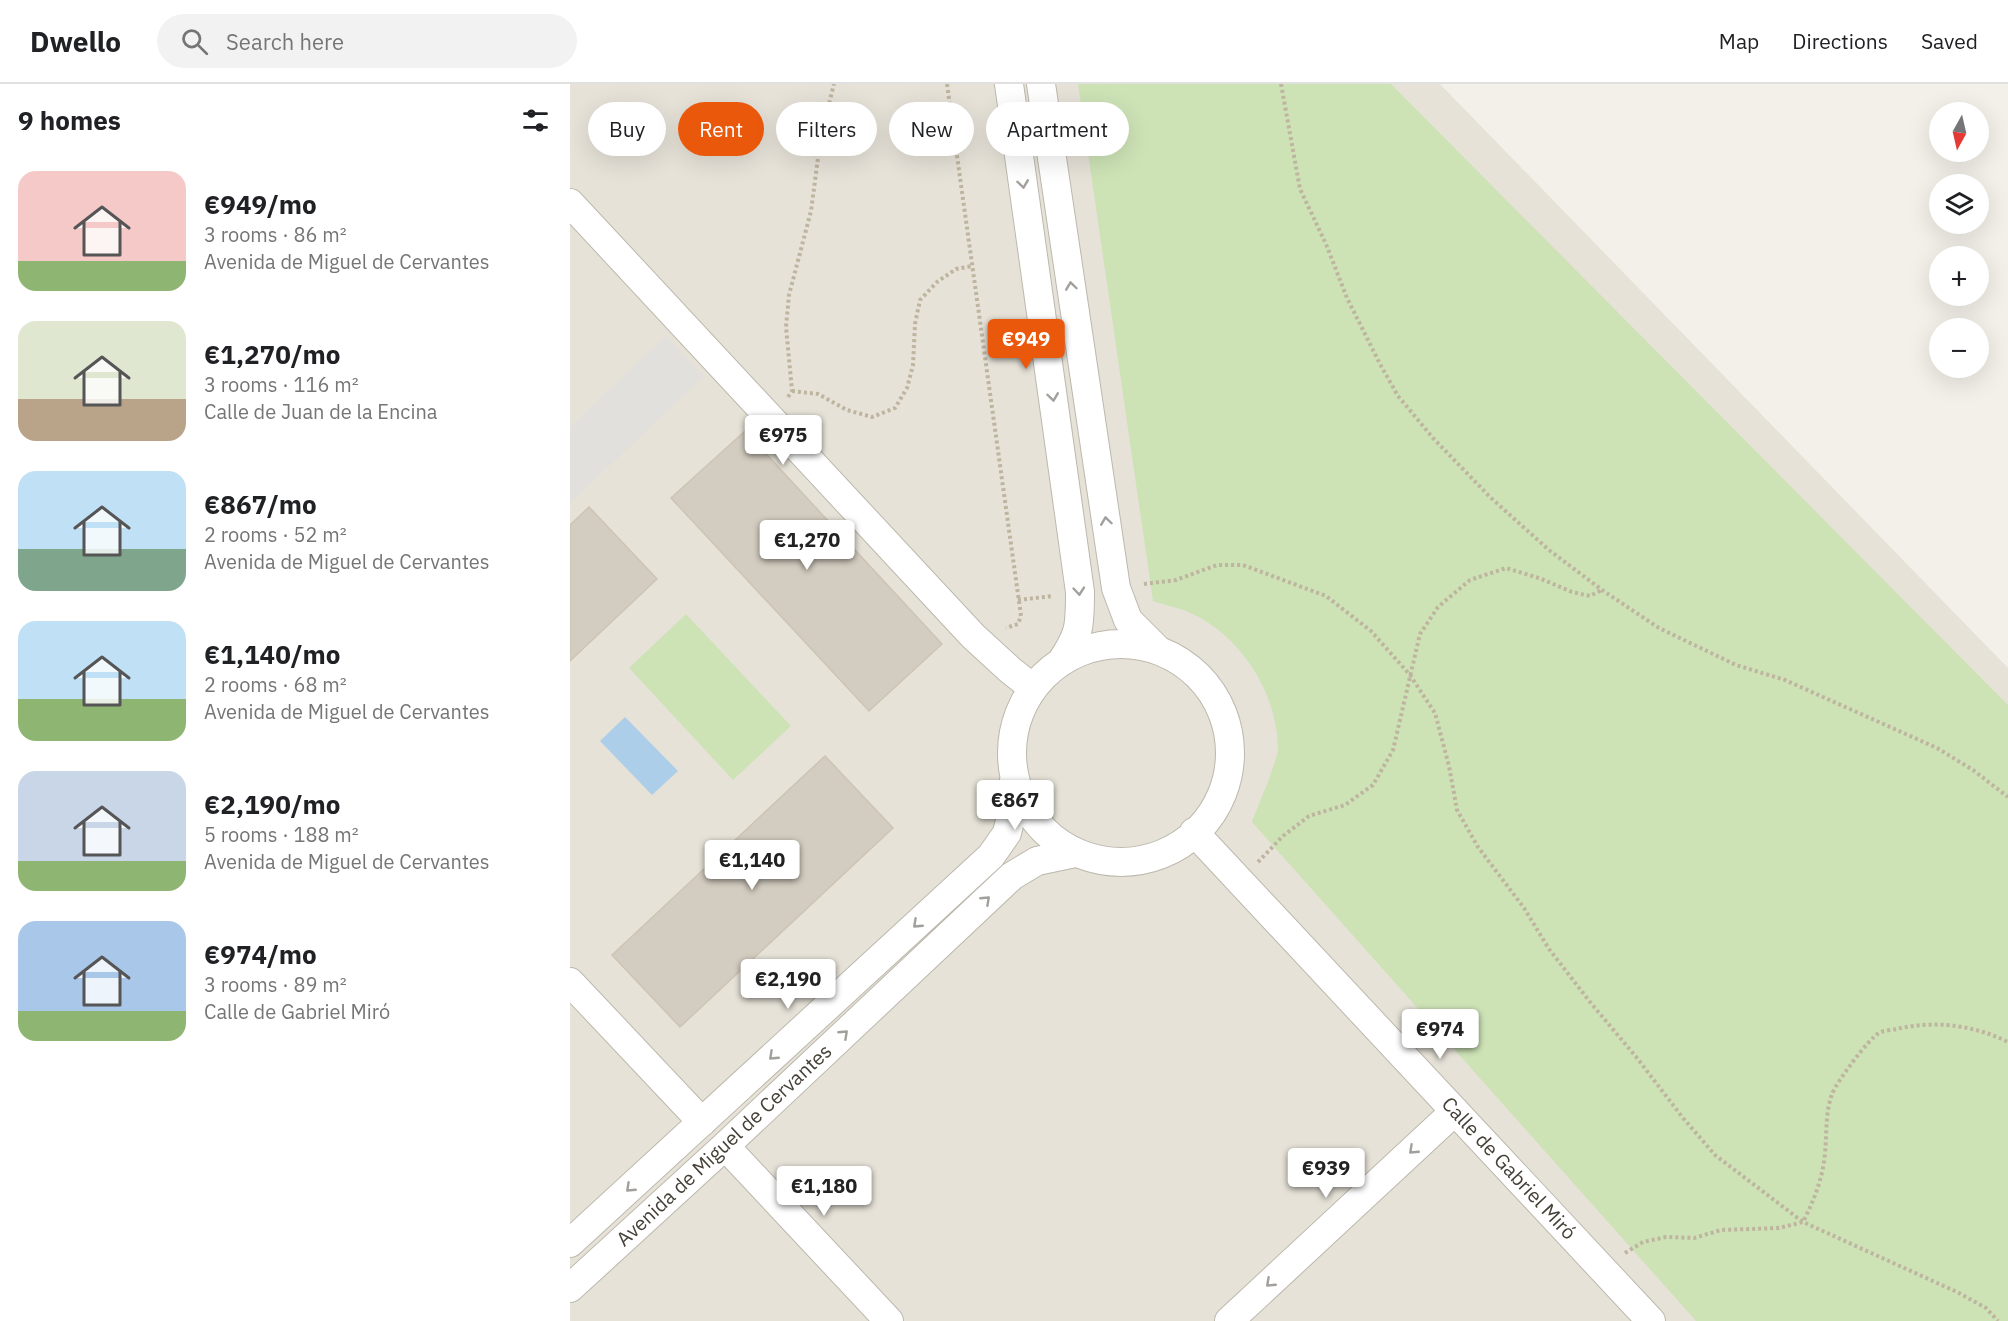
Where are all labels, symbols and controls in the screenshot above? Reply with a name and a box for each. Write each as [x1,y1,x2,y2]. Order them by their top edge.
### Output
search box [157,14,577,68]
text: Dwello [30,23,121,60]
icon: search [178,25,211,58]
text: Search here [226,27,344,56]
text: Map [1719,27,1759,55]
text: Directions [1792,27,1888,55]
text: Saved [1921,27,1978,55]
chip: Buy [588,102,666,156]
chip: Rent [678,102,764,156]
chip: Filters [776,102,877,156]
chip: New [889,102,974,156]
chip: Apartment [986,102,1129,156]
north arrow [1929,102,1989,162]
map controls [1929,102,1989,378]
text: 9 homes [18,103,121,137]
icon: filters [519,104,552,137]
button: layers [1929,174,1989,234]
one-way arrow [1016,179,1029,188]
text: €949/mo [204,187,317,221]
icon: home [66,195,138,267]
text: 3 rooms · 86 m² [204,221,347,248]
button: + [1929,246,1989,306]
text: Avenida de Miguel de Cervantes [204,248,490,275]
one-way arrow [1066,282,1078,291]
button: − [1929,318,1989,378]
pin: €949 [990,319,1062,370]
text: €949 [1002,325,1050,352]
text: €1,270/mo [204,337,340,371]
icon: home [66,345,138,417]
text: 3 rooms · 116 m² [204,371,359,398]
one-way arrow [1046,393,1058,402]
text: Calle de Juan de la Encina [204,398,437,425]
pin: €975 [747,415,819,466]
text: €975 [759,421,807,448]
text: €867/mo [204,487,317,521]
icon: home [66,495,138,567]
one-way arrow [1101,516,1113,525]
pin: €1,270 [758,520,856,571]
text: 2 rooms · 52 m² [204,521,347,548]
text: €1,270 [774,526,840,553]
text: Avenida de Miguel de Cervantes [204,548,490,575]
one-way arrow [1072,586,1085,595]
text: €1,140/mo [204,637,340,671]
icon: home [66,645,138,717]
text: 2 rooms · 68 m² [204,671,347,698]
text: Avenida de Miguel de Cervantes [204,698,490,725]
pin: €867 [979,780,1051,831]
text: €867 [991,786,1039,813]
text: €2,190/mo [204,787,340,821]
icon: home [66,795,138,867]
text: 5 rooms · 188 m² [204,821,359,848]
pin: €1,140 [703,840,801,891]
text: €1,140 [719,846,785,873]
text: Avenida de Miguel de Cervantes [204,848,490,875]
one-way arrow [979,896,989,907]
one-way arrow [913,917,923,928]
text: €974/mo [204,937,317,971]
icon: home [66,945,138,1017]
pin: €2,190 [739,959,837,1010]
text: €2,190 [755,965,821,992]
text: 3 rooms · 89 m² [204,971,347,998]
text: Calle de Gabriel Miró [204,998,390,1025]
pin: €974 [1404,1009,1476,1060]
text: €974 [1416,1015,1464,1042]
one-way arrow [837,1030,848,1041]
street label: Avenida de Miguel de Cervantes [610,1037,837,1252]
one-way arrow [769,1049,780,1060]
street label: Calle de Gabriel Miró [1436,1090,1583,1245]
one-way arrow [1409,1143,1420,1154]
pin: €939 [1290,1148,1362,1199]
text: €939 [1302,1154,1350,1181]
pin: €1,180 [775,1166,873,1217]
text: €1,180 [791,1172,857,1199]
one-way arrow [626,1181,637,1192]
one-way arrow [1266,1276,1276,1287]

